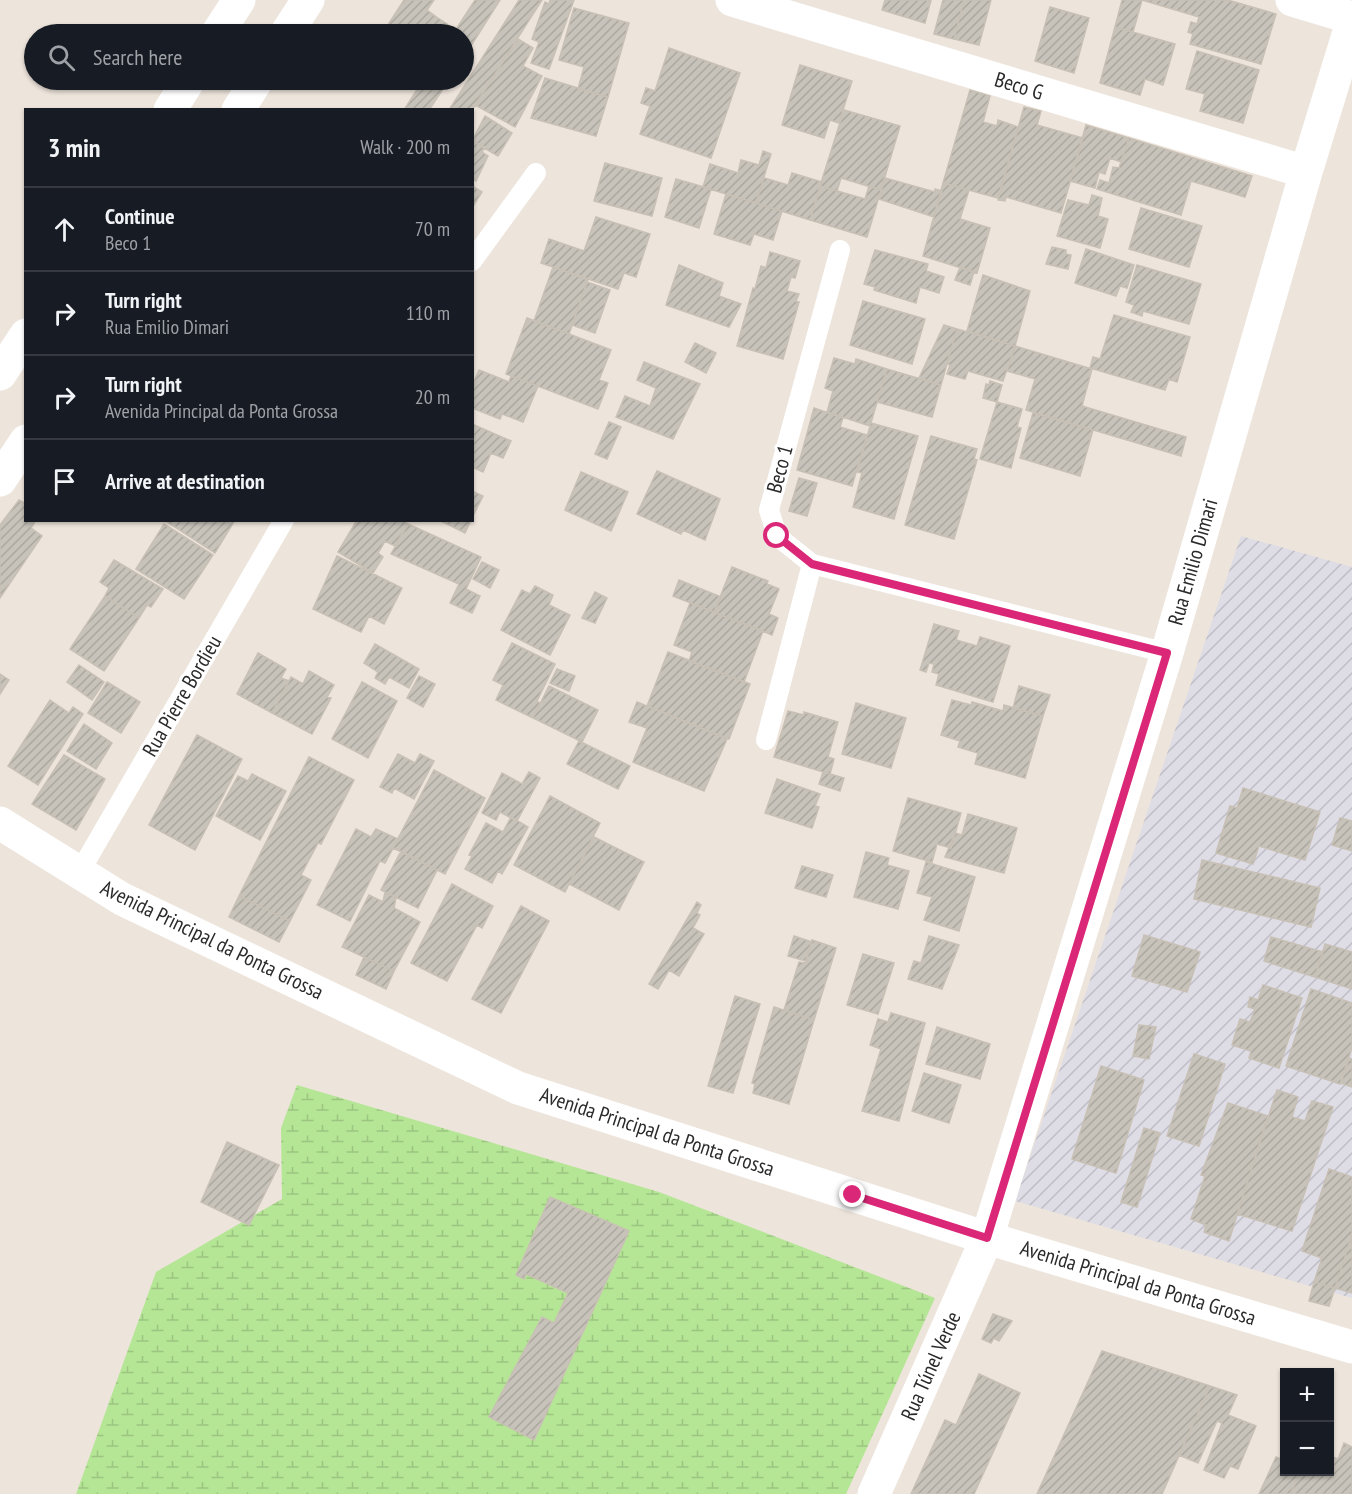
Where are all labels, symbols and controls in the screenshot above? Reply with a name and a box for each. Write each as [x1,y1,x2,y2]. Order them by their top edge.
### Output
search box [24,24,474,90]
icon: search [45,41,78,74]
text: Search here [93,43,182,71]
street label: Beco G [992,65,1047,106]
text: 3 min [48,131,101,164]
text: Walk · 200 m [360,134,450,160]
text: Continue [105,202,175,230]
icon: ahead [48,213,81,246]
text: 70 m [415,216,450,242]
text: Beco 1 [105,230,151,256]
text: Turn right [105,286,182,314]
icon: right [48,297,81,330]
text: 110 m [406,300,450,326]
text: Rua Emilio Dimari [105,314,229,340]
text: Turn right [105,370,182,398]
icon: right [48,381,81,414]
text: 20 m [415,384,450,410]
text: Avenida Principal da Ponta Grossa [105,398,338,424]
street label: Beco 1 [760,442,799,496]
icon: arrive [48,465,81,498]
text: Arrive at destination [105,467,265,495]
street label: Rua Emilio Dimari [1162,496,1223,628]
route start [763,522,789,548]
street label: Rua Pierre Bordieu [136,630,227,761]
street label: Avenida Principal da Ponta Grossa [96,874,328,1005]
street label: Avenida Principal da Ponta Grossa [537,1081,778,1182]
route end [839,1181,865,1207]
street label: Avenida Principal da Ponta Grossa [1017,1234,1259,1331]
street label: Rua Túnel Verde [895,1307,967,1424]
map controls [1280,1368,1334,1476]
button: + [1280,1368,1334,1422]
button: − [1280,1422,1334,1476]

